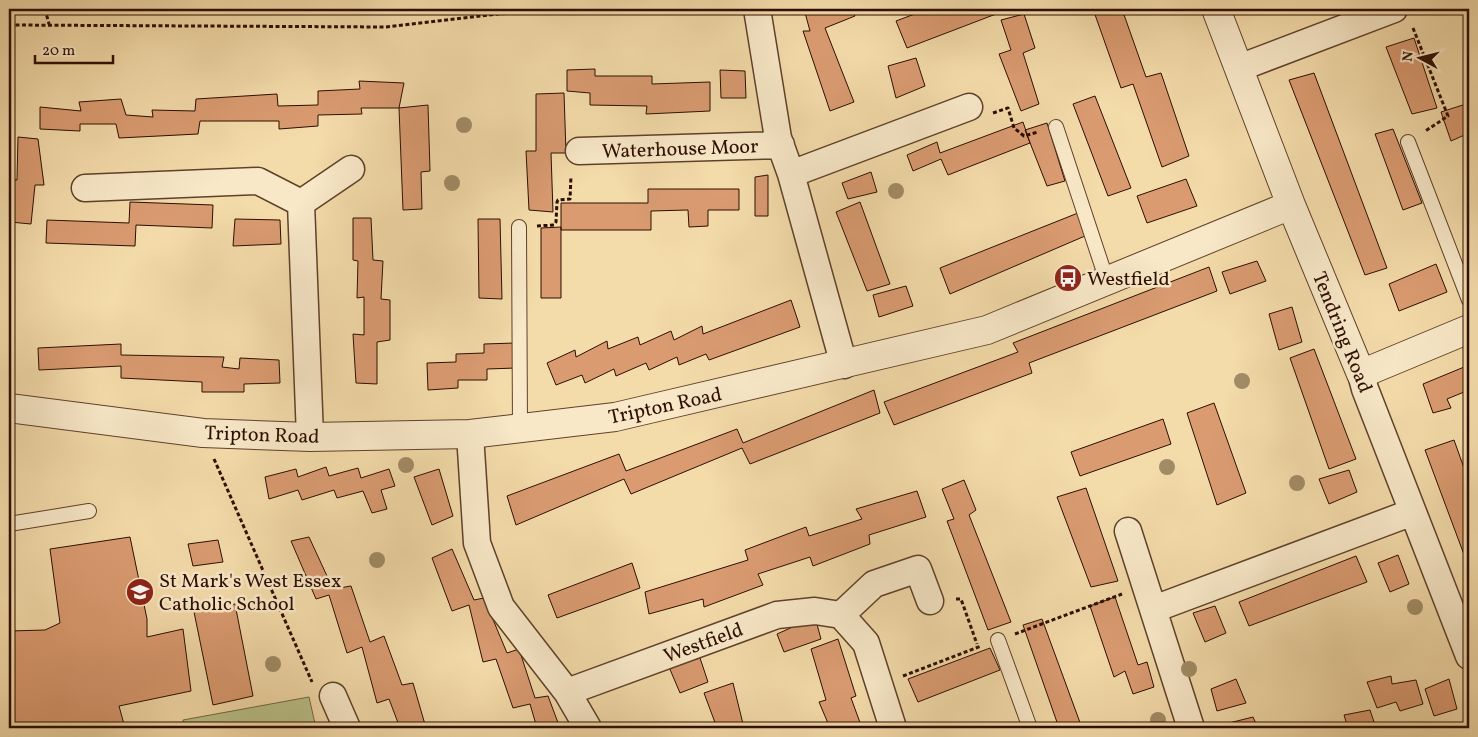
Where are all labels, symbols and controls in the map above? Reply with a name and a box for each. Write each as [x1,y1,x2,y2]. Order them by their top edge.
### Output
scale bar [35,32,112,64]
north arrow [1396,32,1446,82]
text: 20 m [42,41,75,62]
text: N [1399,50,1419,63]
street label: Waterhouse Moor [601,133,759,167]
bus stop icon: Westfield [1053,263,1083,293]
place label: Westfield [1087,266,1170,294]
street label: Tendring Road [1304,268,1378,398]
street label: Tripton Road [606,381,725,433]
street label: Tripton Road [204,420,320,452]
place label: St Mark's West Essex Catholic School [159,568,341,619]
school or university icon: St Mark's West Essex Catholic School [125,577,155,607]
street label: Westfield [660,617,747,671]

